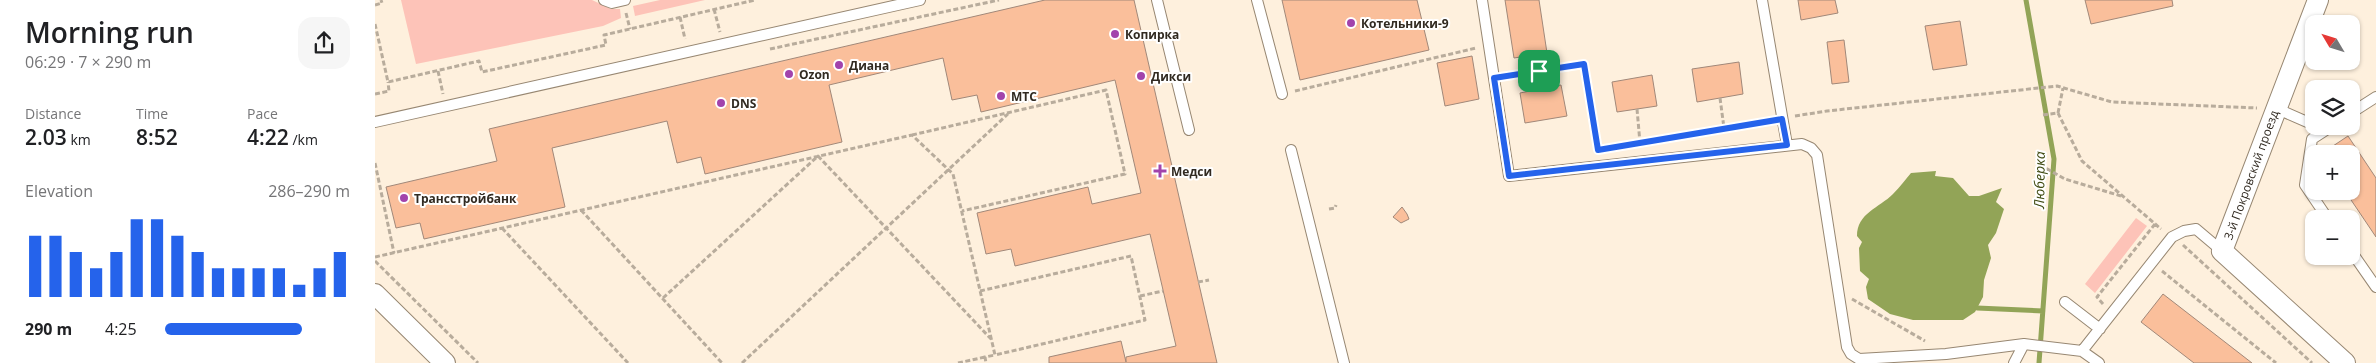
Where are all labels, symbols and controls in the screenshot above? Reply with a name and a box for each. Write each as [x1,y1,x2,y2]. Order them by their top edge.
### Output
text: Morning run [25,13,194,51]
place label: Котельники-9 [1361,15,1449,32]
north arrow [2305,15,2360,70]
map controls [2305,15,2360,265]
button: share [298,17,350,69]
marker: Котельники-9 [1345,17,1357,29]
place label: Копирка [1125,26,1179,43]
marker: Копирка [1109,28,1121,40]
pin [1518,50,1560,92]
text: 06:29 · 7 × 290 m [25,51,151,73]
place label: Диана [849,57,889,74]
icon: arrive [1525,57,1553,85]
marker: Диана [833,59,845,71]
place label: Ozon [799,66,830,83]
marker: Ozon [783,68,795,80]
place label: Дикси [1151,68,1191,85]
marker: Дикси [1135,70,1147,82]
button: layers [2305,80,2360,135]
place label: МТС [1011,88,1037,105]
marker: МТС [995,90,1007,102]
place label: DNS [731,95,757,112]
marker: DNS [715,97,727,109]
text: Distance [25,104,81,123]
text: Time [136,104,168,123]
text: Pace [247,104,278,123]
street label: 3-й Покровский проезд [2220,108,2282,242]
text: 2.03 [25,123,67,151]
text: 8:52 [136,123,178,151]
text: 4:22 [247,123,289,151]
text: km [67,130,91,149]
text: /km [289,130,318,149]
button: + [2305,145,2360,200]
water label: Люберка [2029,151,2049,210]
place label: Медси [1171,163,1212,180]
marker: Медси [1153,164,1167,178]
text: Elevation [25,180,93,202]
text: 286–290 m [268,180,350,202]
place label: Трансстройбанк [414,190,517,207]
marker: Трансстройбанк [398,192,410,204]
button: − [2305,210,2360,265]
text: 290 m [25,318,72,340]
text: 4:25 [105,318,137,340]

